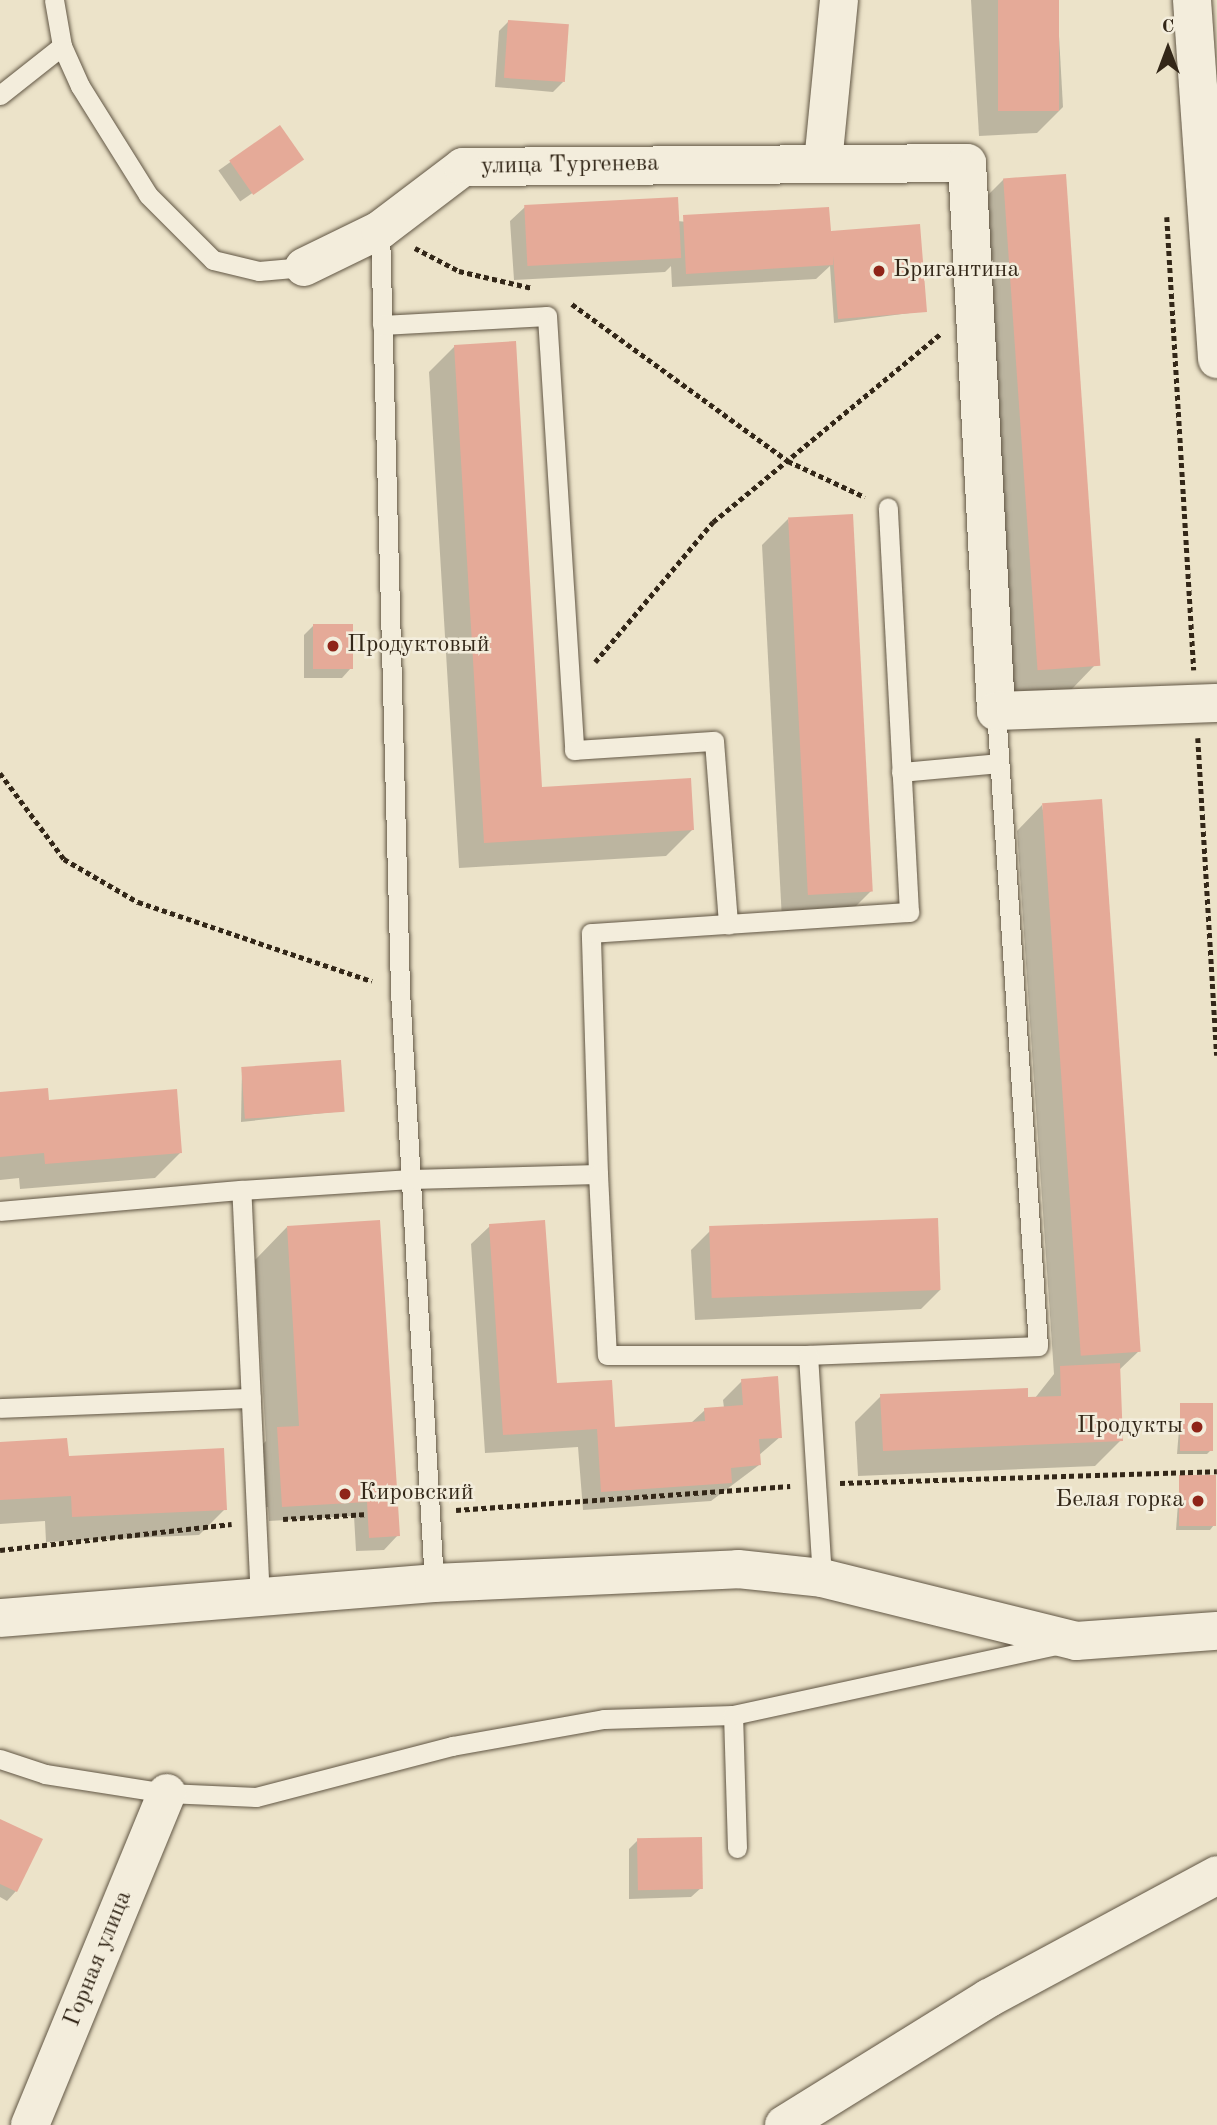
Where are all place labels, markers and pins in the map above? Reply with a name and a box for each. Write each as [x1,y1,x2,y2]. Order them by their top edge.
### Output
place label: Бригантина [893,257,1019,285]
marker: Бригантина [871,263,887,279]
place label: Продуктовый [347,632,490,660]
marker: Продуктовый [325,638,341,654]
place label: Продукты [1077,1413,1183,1441]
marker: Продукты [1189,1419,1205,1435]
place label: Кировский [359,1480,474,1508]
marker: Кировский [337,1486,353,1502]
place label: Белая горка [1055,1487,1184,1515]
marker: Белая горка [1190,1493,1206,1509]

